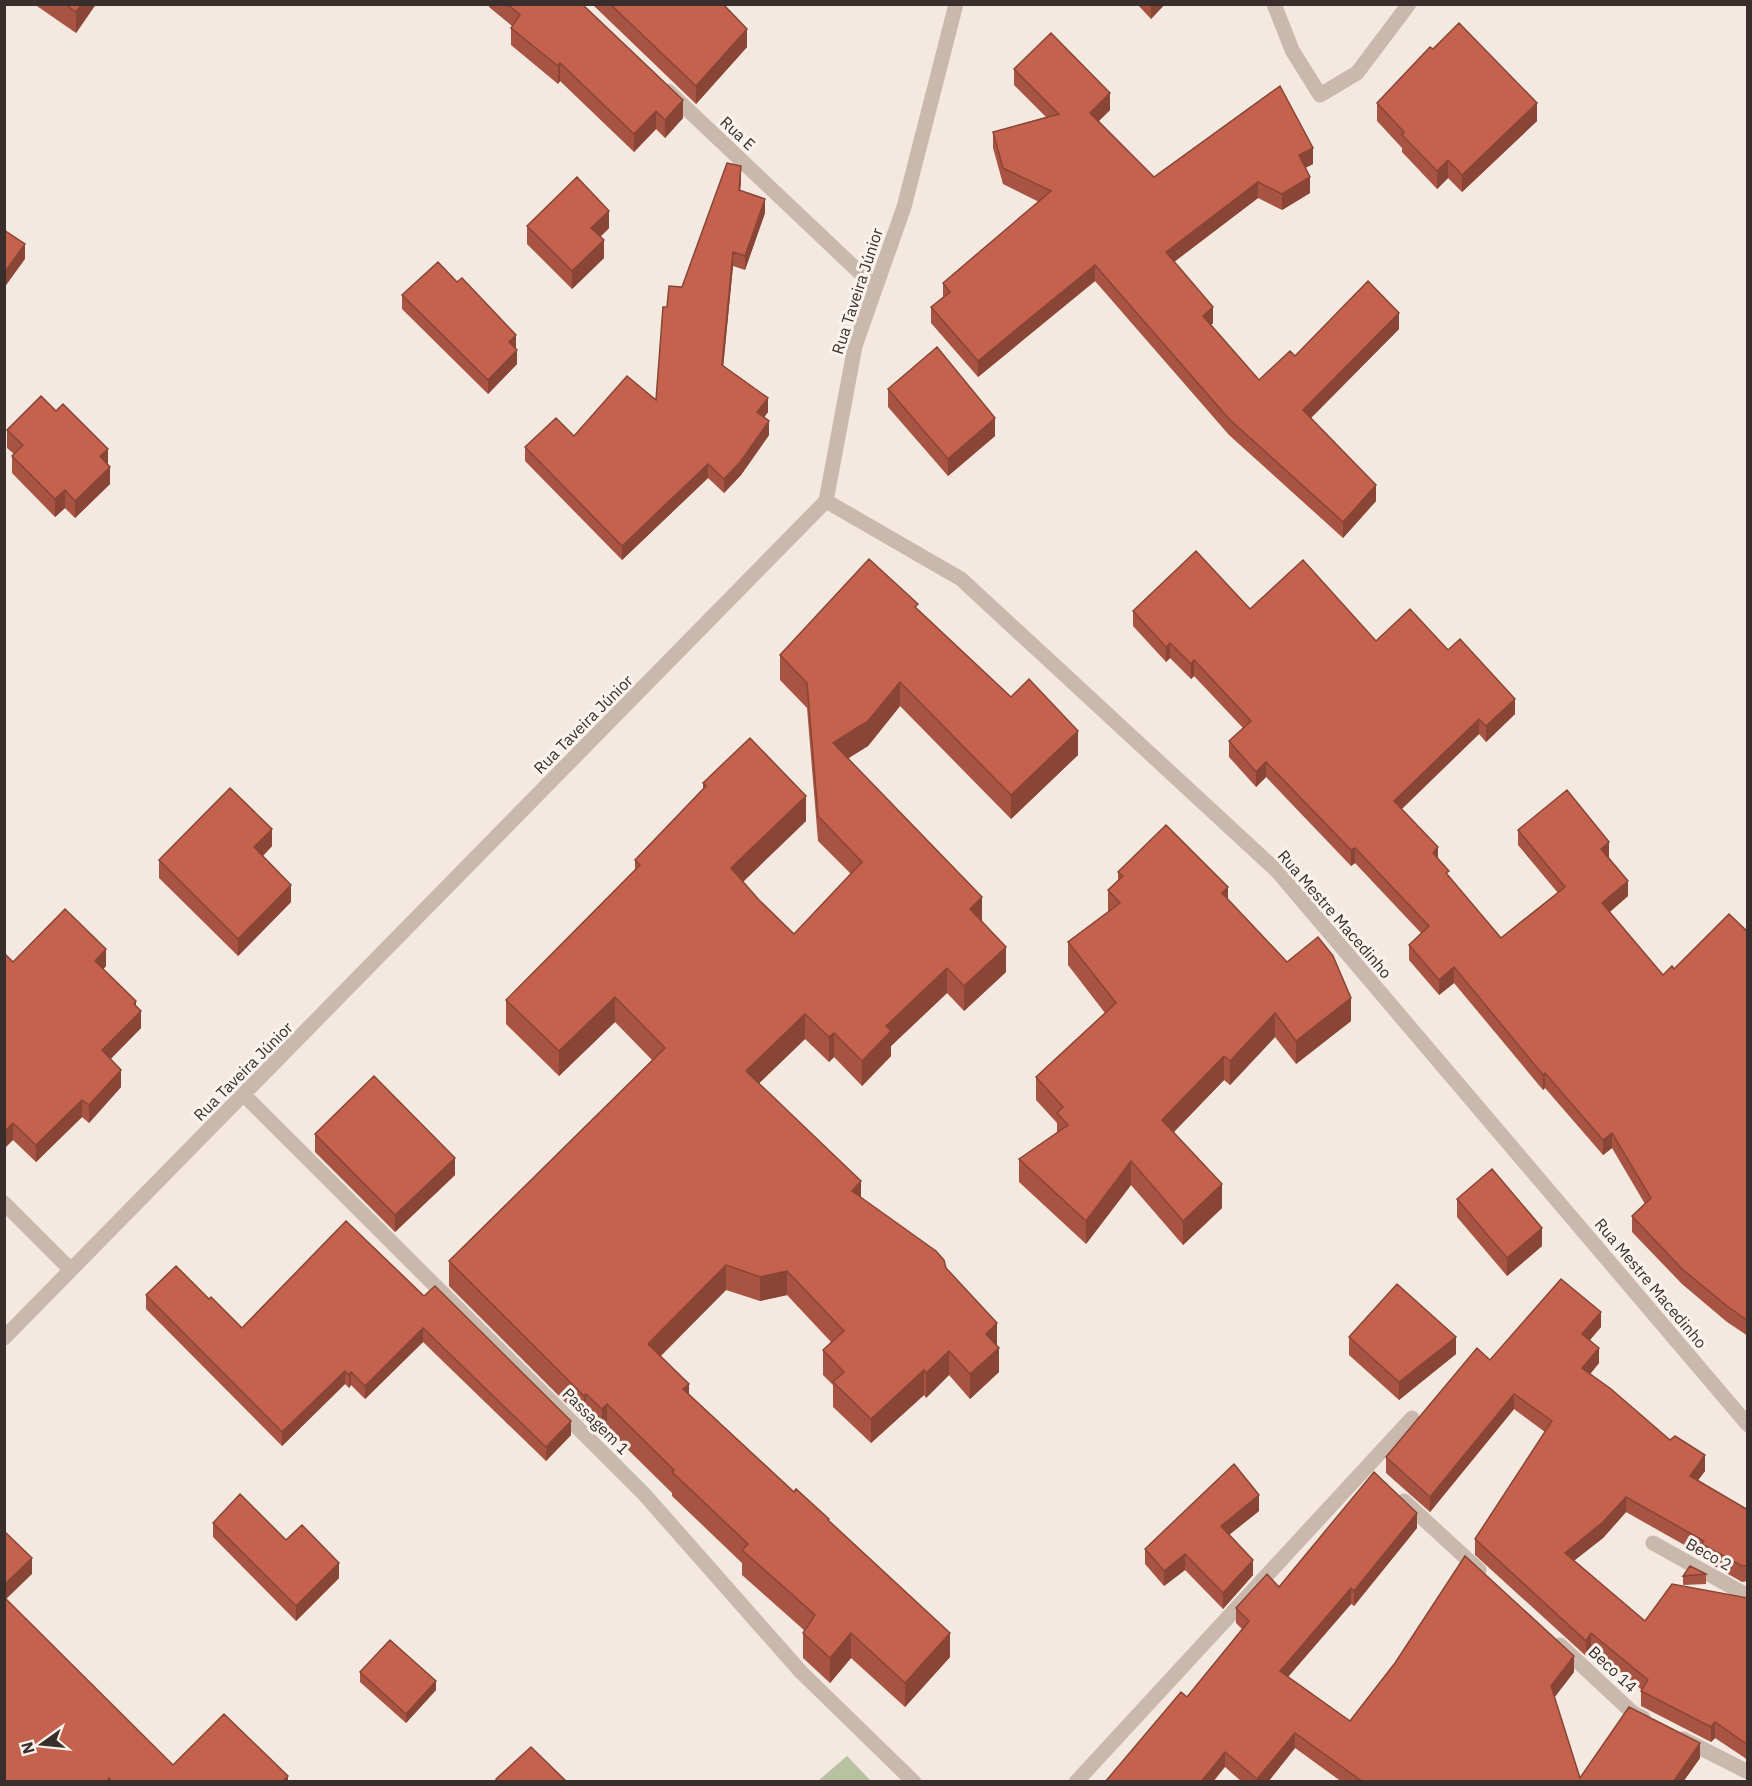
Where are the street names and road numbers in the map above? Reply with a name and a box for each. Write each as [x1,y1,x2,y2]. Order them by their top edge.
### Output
street label: Rua E [716,112,760,154]
street label: Rua Taveira Júnior [827,225,887,357]
street label: Rua Taveira Júnior [529,670,637,778]
street label: Rua Mestre Macedinho [1274,846,1396,982]
street label: Rua Taveira Júnior [189,1017,297,1125]
street label: Rua Mestre Macedinho [1591,1214,1711,1352]
street label: Passagem 1 [558,1383,634,1459]
street label: Beco 2 [1682,1533,1736,1575]
street label: Beco 14 [1585,1642,1641,1696]

